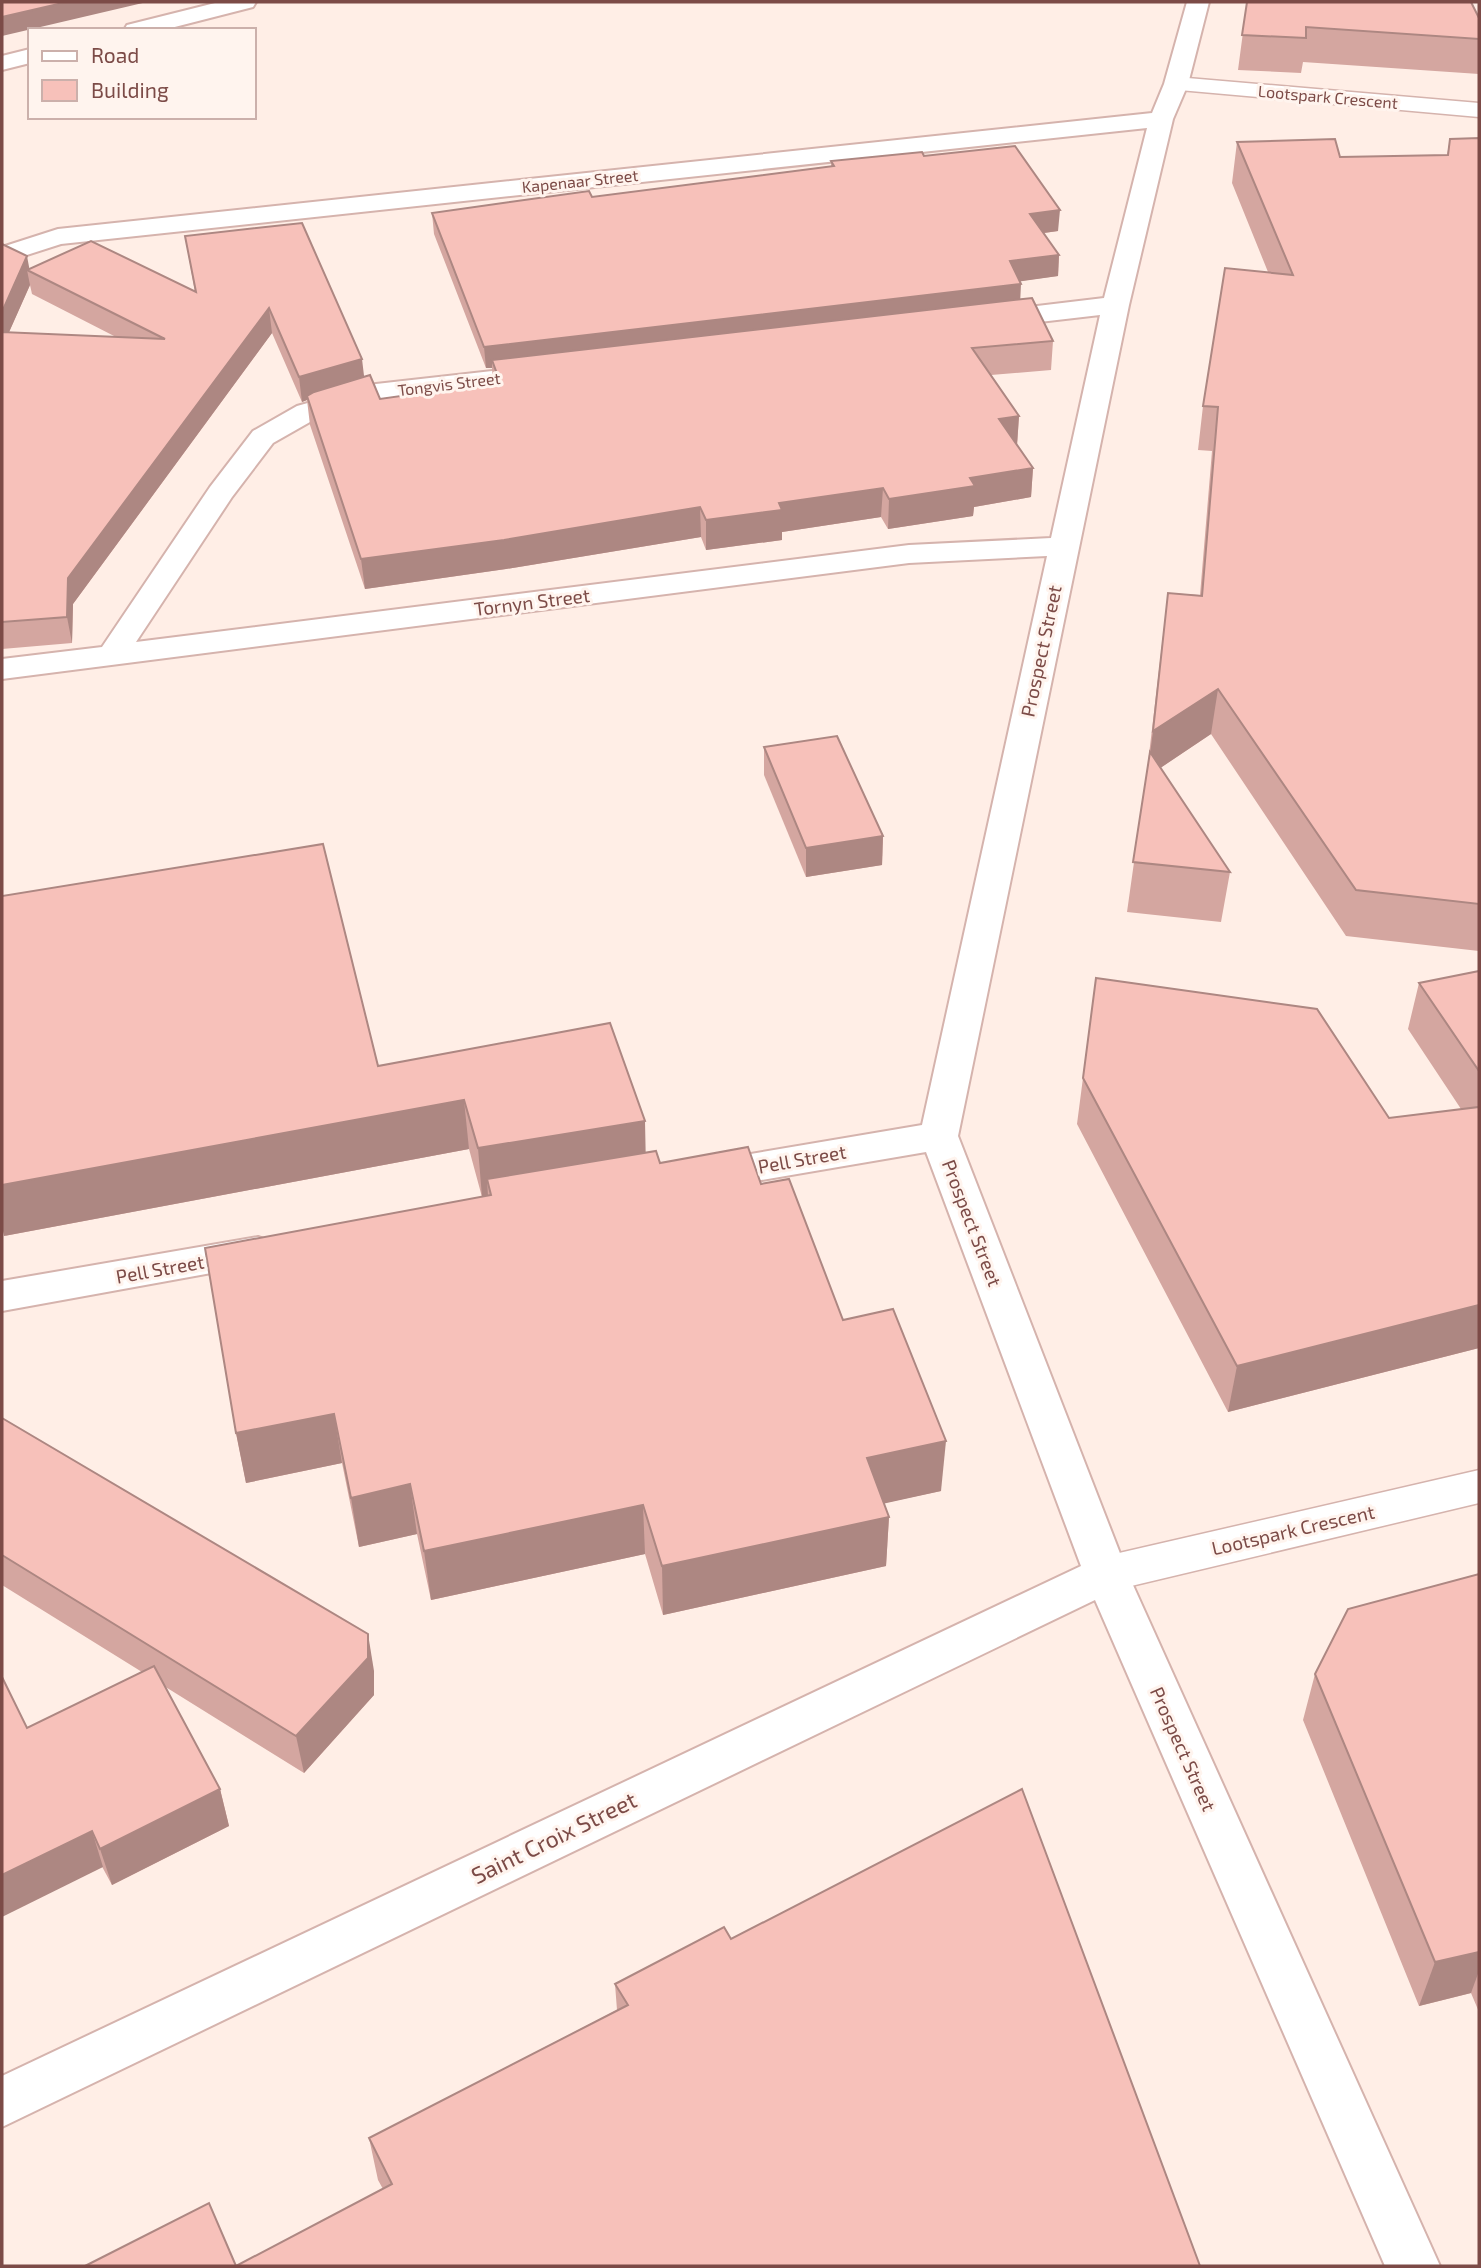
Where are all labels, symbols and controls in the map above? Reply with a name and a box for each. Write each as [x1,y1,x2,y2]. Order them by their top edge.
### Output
legend [28,28,256,119]
text: Road [91,42,139,67]
text: Building [91,77,169,102]
street label: Lootspark Crescent [1257,81,1399,112]
street label: Kapenaar Street [521,165,639,196]
street label: Tongvis Street [396,368,501,399]
street label: Tornyn Street [473,583,591,620]
street label: Prospect Street [1015,583,1066,719]
street label: Pell Street [756,1139,848,1178]
street label: Prospect Street [938,1156,1007,1289]
street label: Pell Street [114,1249,206,1288]
street label: Lootspark Crescent [1209,1500,1377,1559]
street label: Prospect Street [1146,1683,1221,1815]
street label: Saint Croix Street [466,1785,641,1889]

